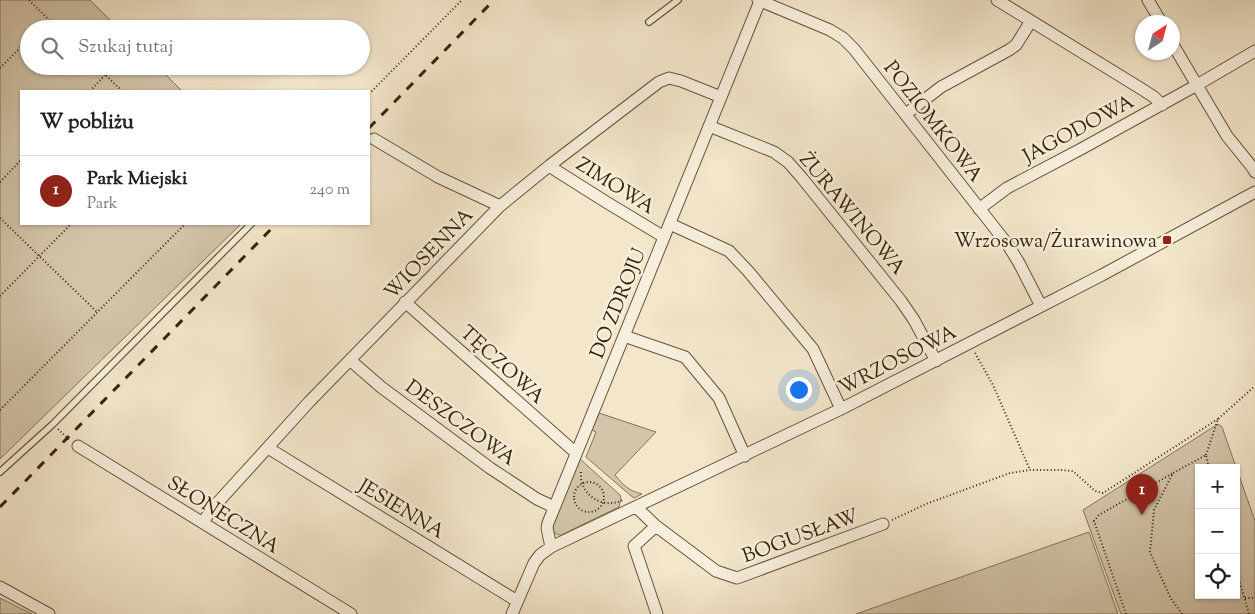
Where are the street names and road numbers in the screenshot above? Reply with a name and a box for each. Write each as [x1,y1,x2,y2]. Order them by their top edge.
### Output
street label: POZIOMKOWA [875,56,989,189]
street label: JAGODOWA [1017,89,1140,172]
street label: ŻURAWINOWA [791,147,911,282]
street label: ZIMOWA [570,151,660,223]
street label: WIOSENNA [378,202,481,307]
street label: DO ZDROJU [584,244,655,363]
street label: WRZOSOWA [834,319,962,403]
street label: TĘCZOWA [452,320,550,412]
street label: DESZCZOWA [398,374,521,474]
street label: SŁONECZNA [161,470,285,562]
street label: JESIENNA [351,472,449,547]
street label: BOGUSŁAW [739,503,863,572]

